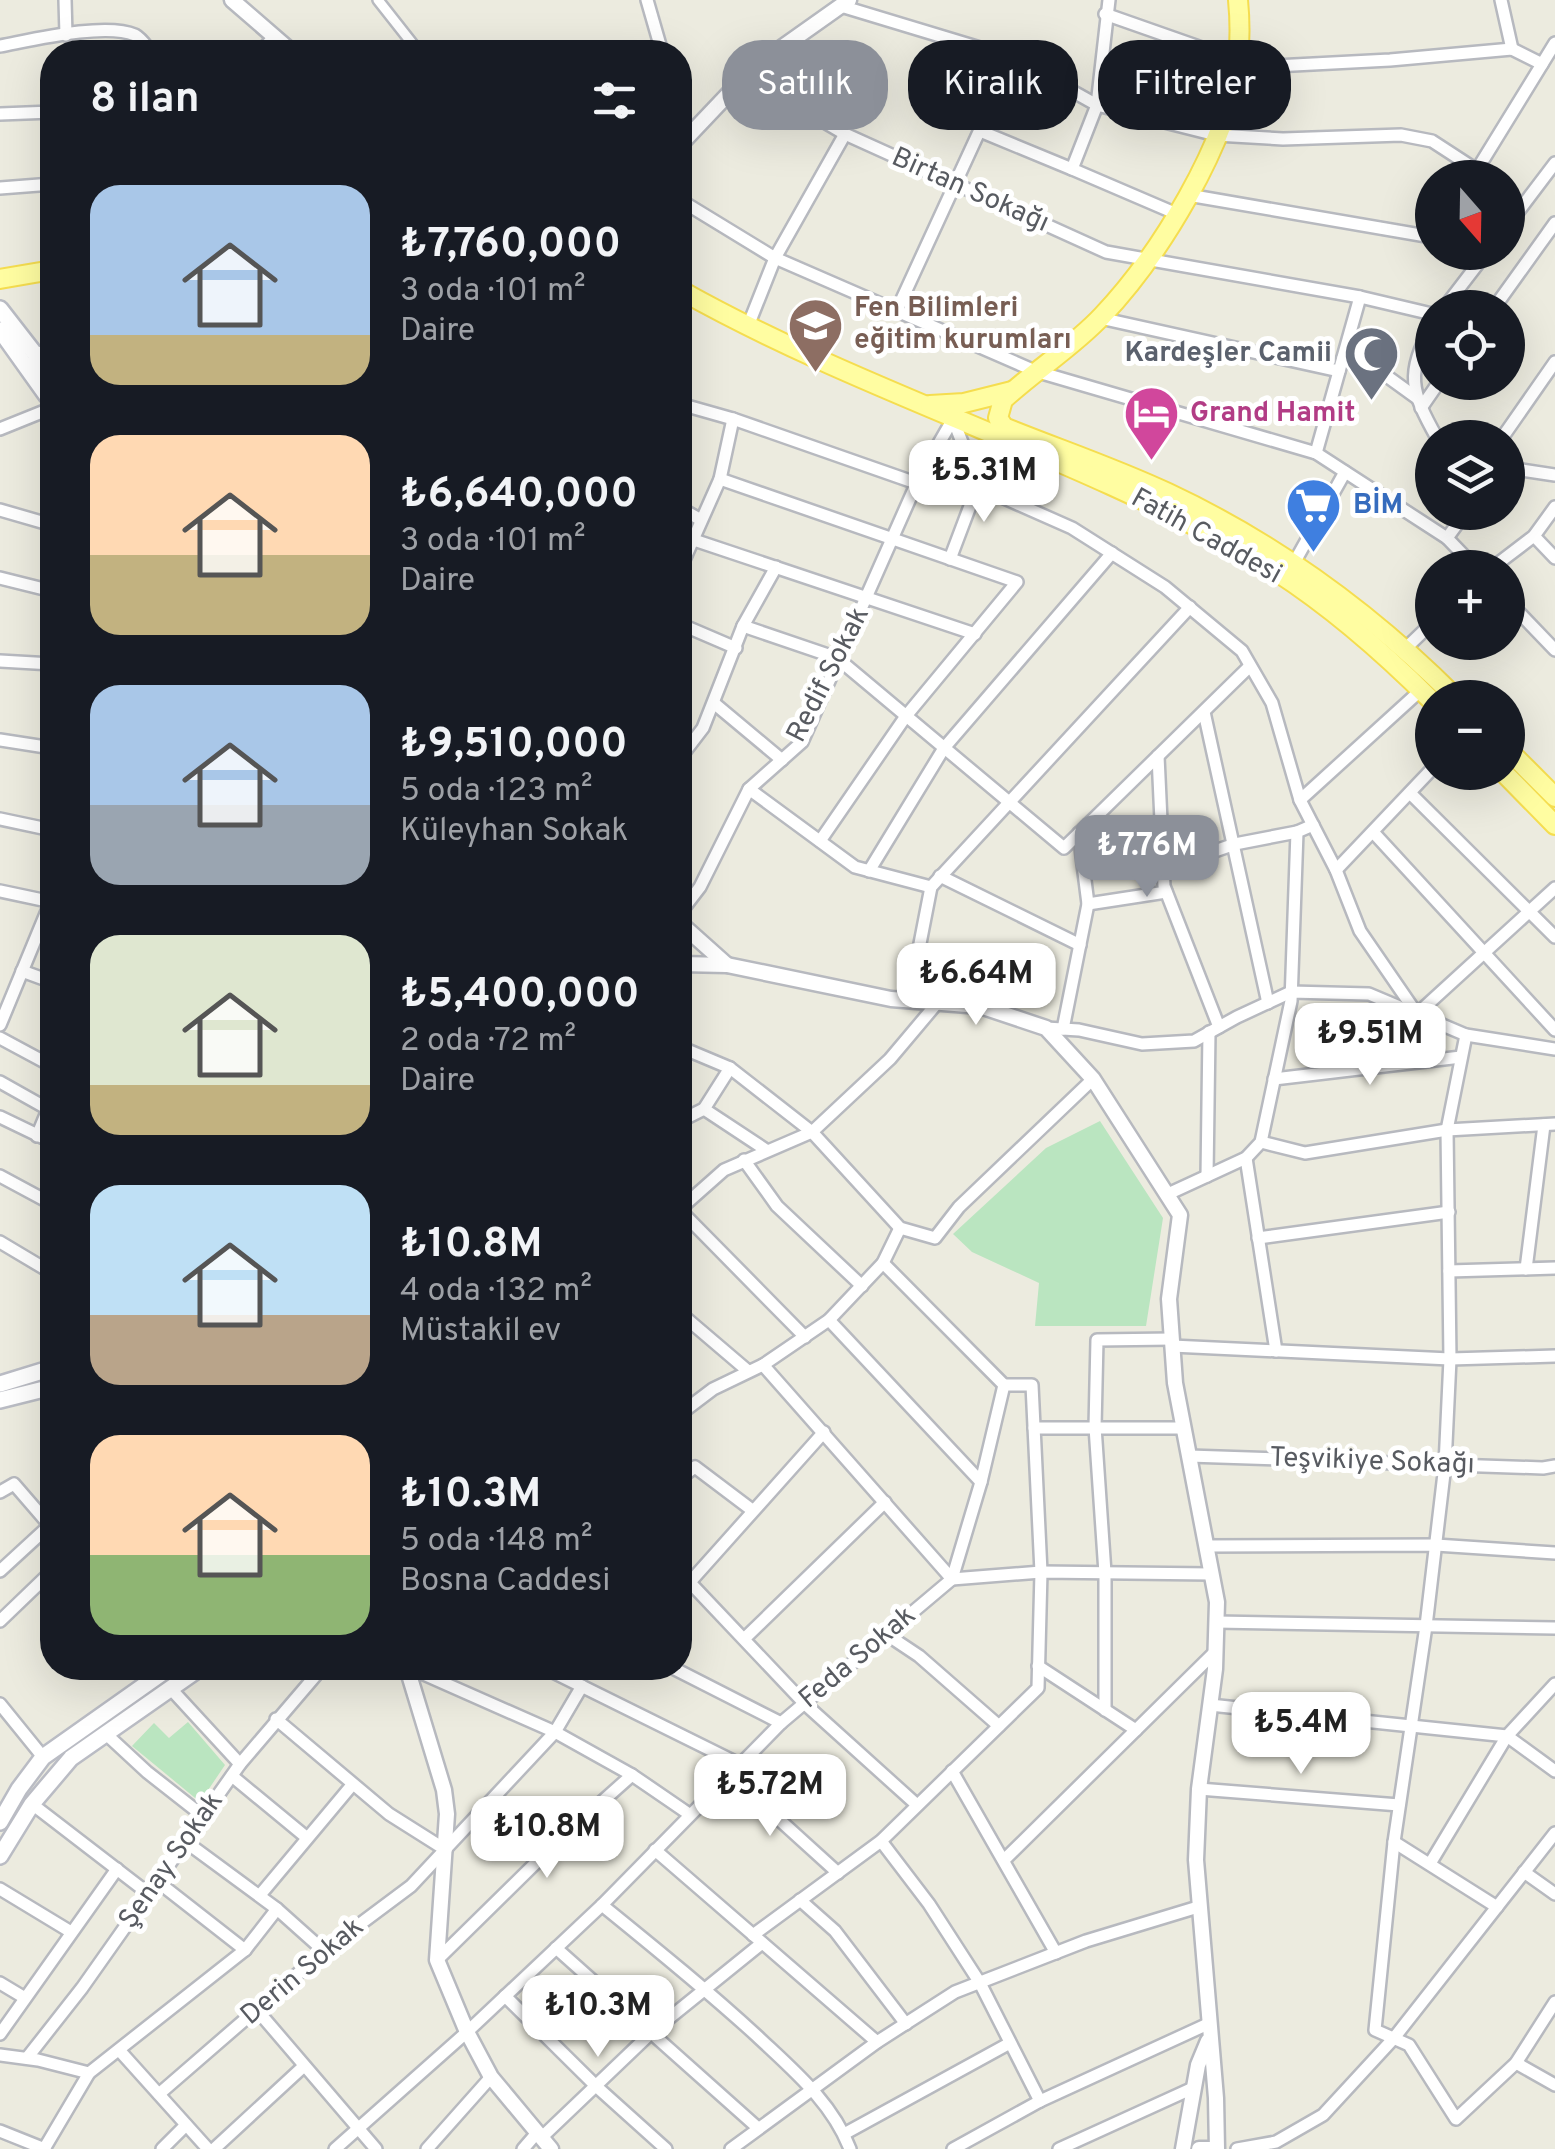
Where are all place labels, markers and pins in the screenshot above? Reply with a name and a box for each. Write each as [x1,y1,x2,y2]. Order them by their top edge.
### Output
place label: Fen Bilimleri eğitim kurumları [854,291,1072,359]
school or university icon: Fen Bilimleri eğitim kurumları [785,295,845,374]
mosque icon: Kardeşler Camii [1341,324,1401,403]
place label: Kardeşler Camii [1124,336,1332,372]
hotel icon: Grand Hamit [1121,384,1181,463]
place label: Grand Hamit [1190,396,1356,432]
pin: ₺5.31M [903,440,1065,525]
supermarket icon: BİM [1284,476,1344,555]
place label: BİM [1353,486,1403,524]
pin: ₺7.76M [1066,815,1228,900]
pin: ₺6.64M [895,943,1057,1028]
pin: ₺9.51M [1289,1003,1451,1088]
pin: ₺5.4M [1231,1692,1371,1777]
pin: ₺5.72M [689,1754,851,1839]
pin: ₺10.8M [466,1796,628,1881]
pin: ₺10.3M [517,1975,679,2060]

